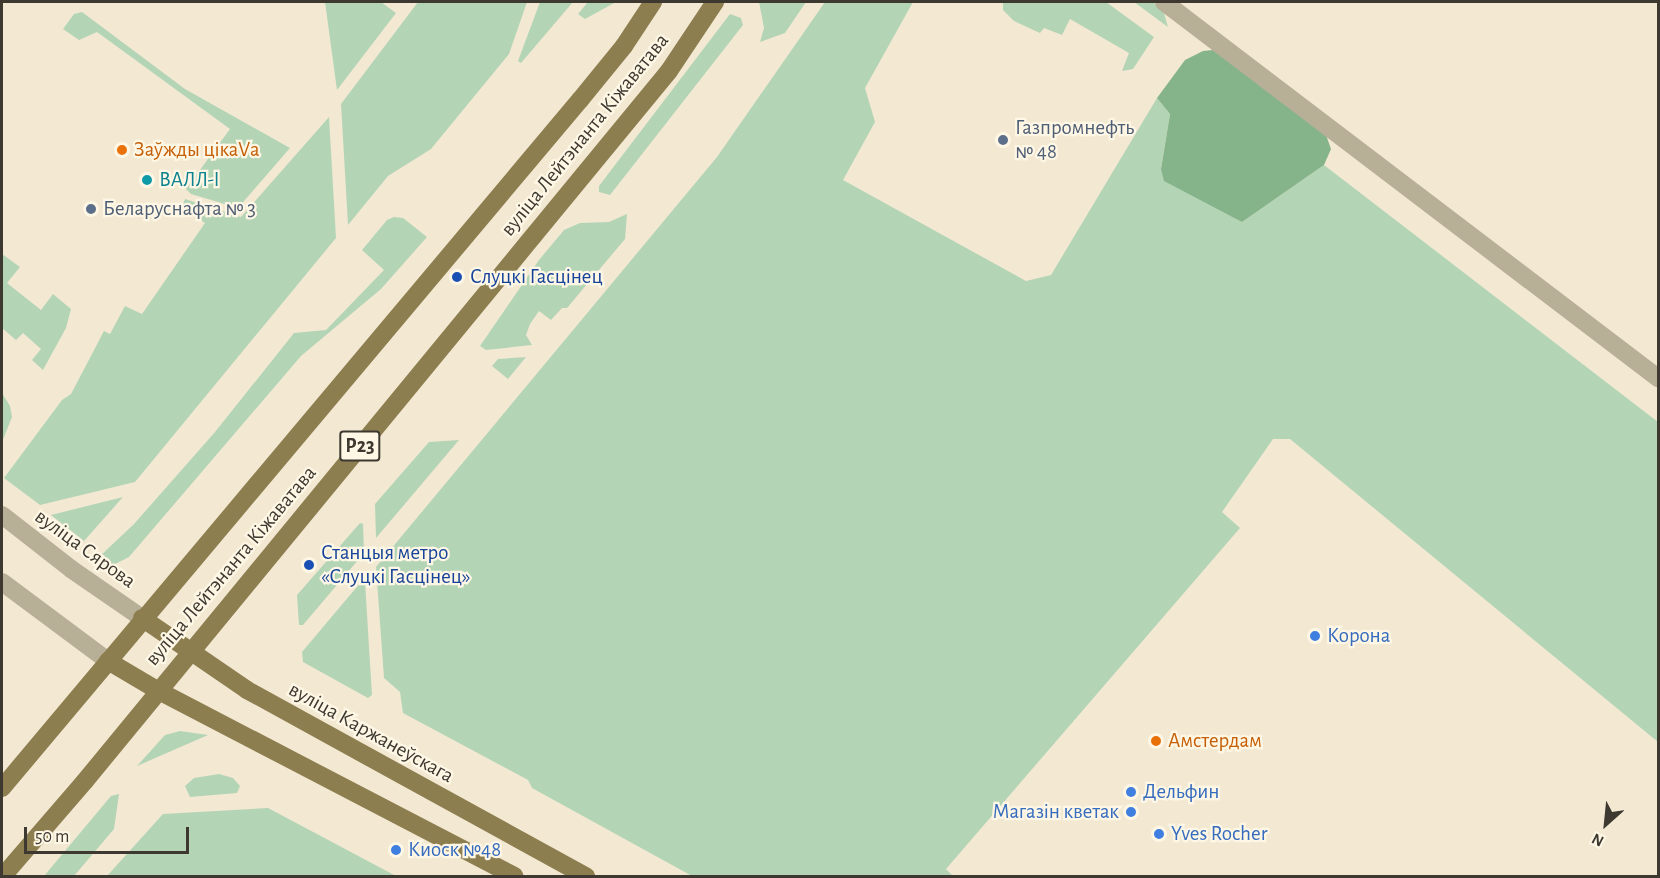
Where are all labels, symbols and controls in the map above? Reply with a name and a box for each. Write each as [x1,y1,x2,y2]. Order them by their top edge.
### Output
street label: вуліца Лейтэнанта Кіжаватава [496,29,674,241]
place label: Газпромнефть № 48 [1015,115,1134,165]
marker: Газпромнефть № 48 [996,133,1010,147]
place label: Заўжды цікаVа [134,137,260,163]
marker: Заўжды цікаVа [115,143,129,157]
place label: ВАЛЛ-І [159,167,220,193]
marker: ВАЛЛ-І [140,173,154,187]
place label: Беларуснафта № 3 [103,196,256,222]
marker: Беларуснафта № 3 [84,202,98,216]
place label: Слуцкі Гасцінец [470,264,603,290]
marker: Слуцкі Гасцінец [448,268,466,286]
road number: Р23 [339,429,381,463]
street label: вуліца Лейтэнанта Кіжаватава [140,461,322,671]
street label: вуліца Сярова [30,504,140,594]
place label: Станцыя метро «Слуцкі Гасцінец» [321,540,470,590]
marker: Станцыя метро «Слуцкі Гасцінец» [302,558,316,572]
place label: Корона [1327,623,1390,649]
marker: Корона [1308,629,1322,643]
street label: вуліца Каржанеўскага [284,677,458,789]
place label: Амстердам [1168,728,1262,754]
marker: Амстердам [1149,734,1163,748]
place label: Дельфин [1143,779,1219,805]
marker: Дельфин [1124,785,1138,799]
north arrow [1576,794,1636,854]
place label: Магазін кветак [992,799,1119,825]
marker: Магазін кветак [1124,805,1138,819]
scale bar [27,815,192,853]
place label: Yves Rocher [1171,821,1267,847]
marker: Yves Rocher [1152,827,1166,841]
text: 50 m [35,828,69,846]
text: N [1589,830,1606,850]
place label: Киоск №48 [408,837,501,863]
marker: Киоск №48 [389,843,403,857]

